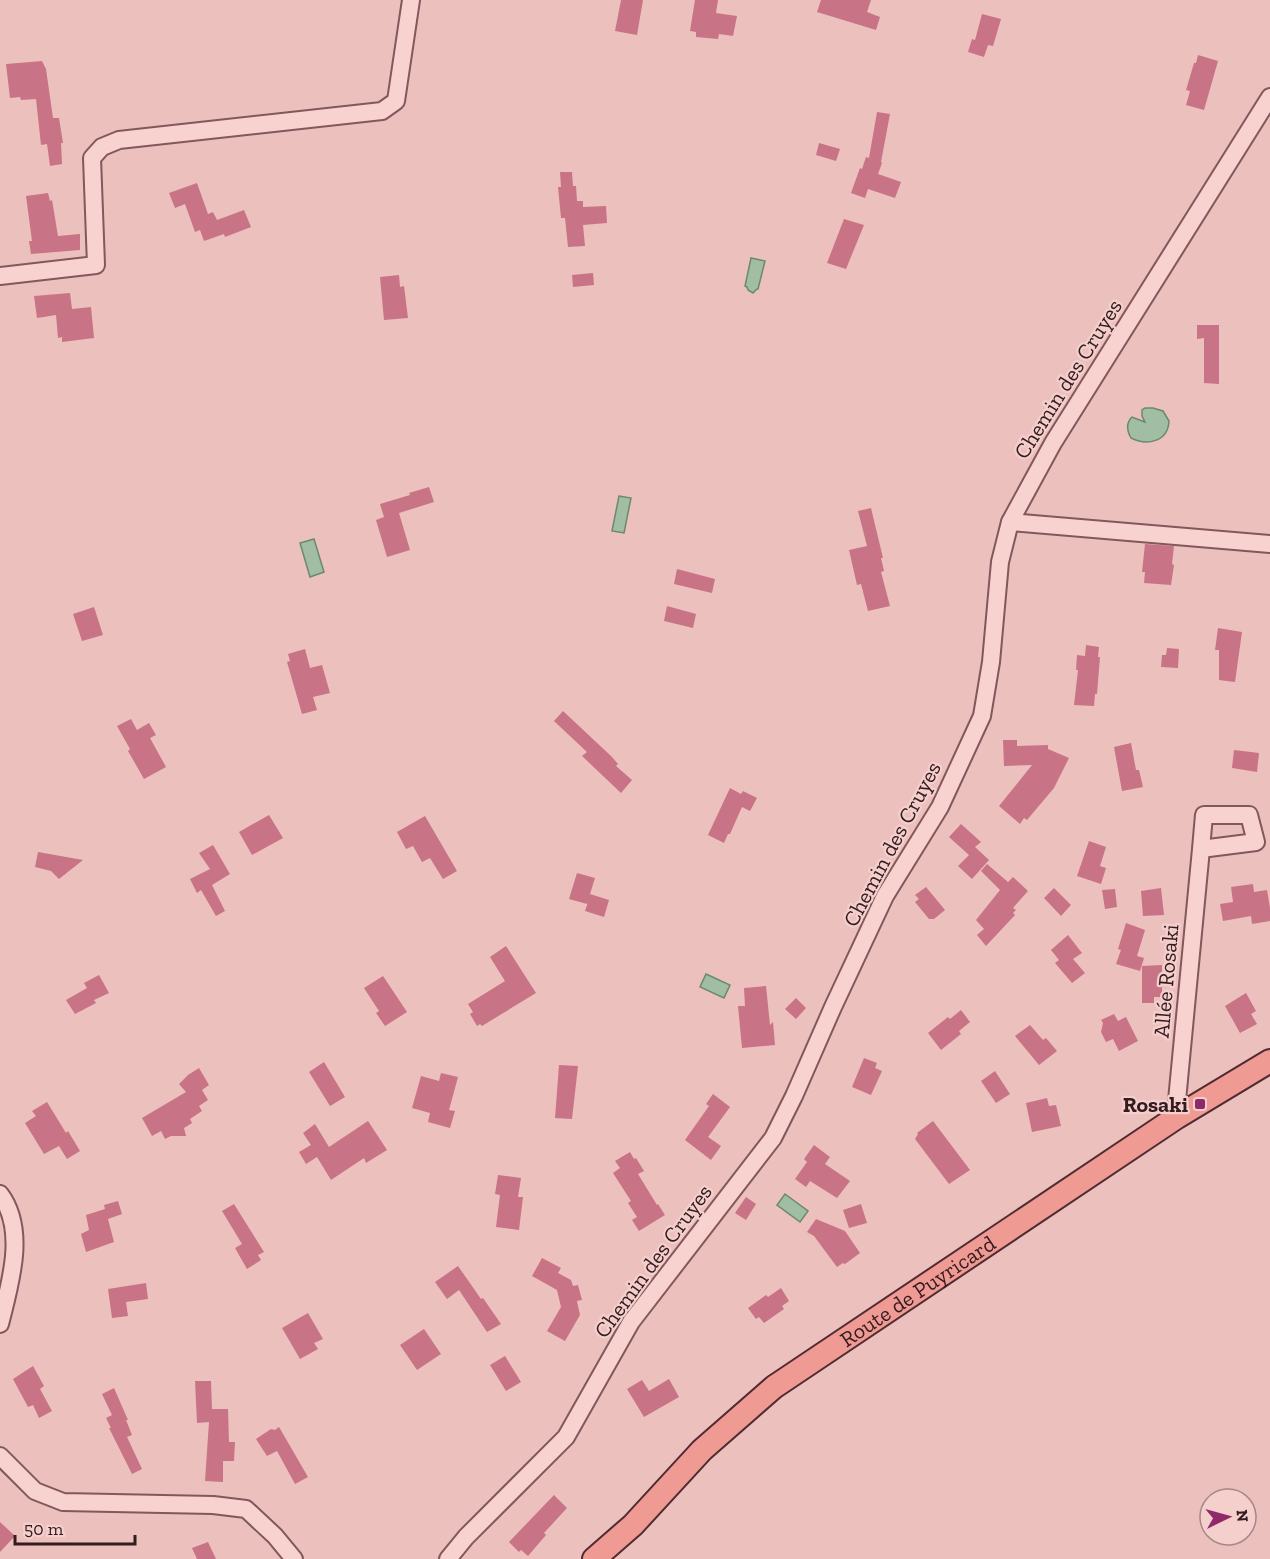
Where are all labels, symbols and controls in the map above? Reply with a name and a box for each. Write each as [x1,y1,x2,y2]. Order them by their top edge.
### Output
street label: Chemin des Cruyes [1008,294,1128,464]
street label: Chemin des Cruyes [837,757,947,931]
street label: Allée Rosaki [1148,923,1184,1039]
place label: Rosaki [1123,1091,1188,1118]
marker: Rosaki [1193,1097,1207,1111]
street label: Chemin des Cruyes [588,1179,718,1343]
street label: Route de Puyricard [835,1229,1000,1353]
north arrow [1198,1487,1258,1547]
scale bar [15,1508,135,1546]
text: N [1232,1509,1252,1523]
text: 50 m [24,1518,64,1540]

